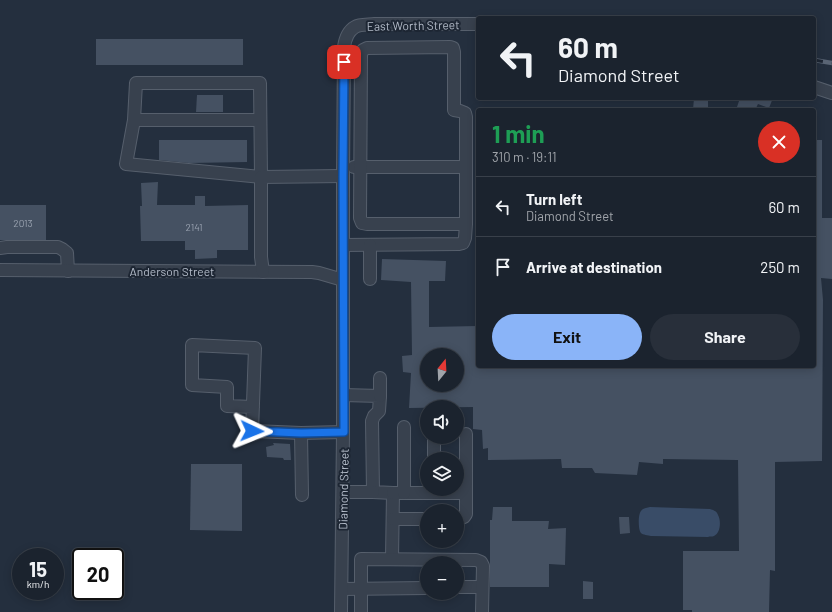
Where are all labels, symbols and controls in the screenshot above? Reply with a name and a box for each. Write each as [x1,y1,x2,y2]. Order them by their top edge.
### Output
street label: East Worth Street [366,17,460,33]
text: 60 m [558,30,618,64]
icon: left [492,32,544,84]
pin [327,45,361,79]
icon: arrive [333,51,355,73]
text: Diamond Street [558,64,680,86]
text: 1 min [492,119,545,148]
button: close [758,121,800,163]
text: 310 m · 19:11 [492,149,557,165]
text: Turn left [526,190,582,208]
icon: left [492,196,514,218]
text: 60 m [768,198,800,216]
text: Diamond Street [526,208,614,224]
house number: 2013 [13,217,33,229]
house number: 2141 [186,221,202,233]
icon: arrive [492,256,514,278]
text: Arrive at destination [526,258,662,276]
text: 250 m [760,258,800,276]
street label: Anderson Street [130,264,214,278]
button: Exit [492,314,642,360]
button: Share [650,314,800,360]
north arrow [420,348,464,392]
map controls [420,348,464,600]
button: sound [420,400,464,444]
position arrow [231,410,273,452]
street label: Diamond Street [335,448,351,530]
button: layers [420,452,464,496]
button: + [420,504,464,548]
speed limit sign: 20 [72,548,124,600]
button: − [420,556,464,600]
text: 15 [29,557,47,581]
text: km/h [27,578,49,590]

